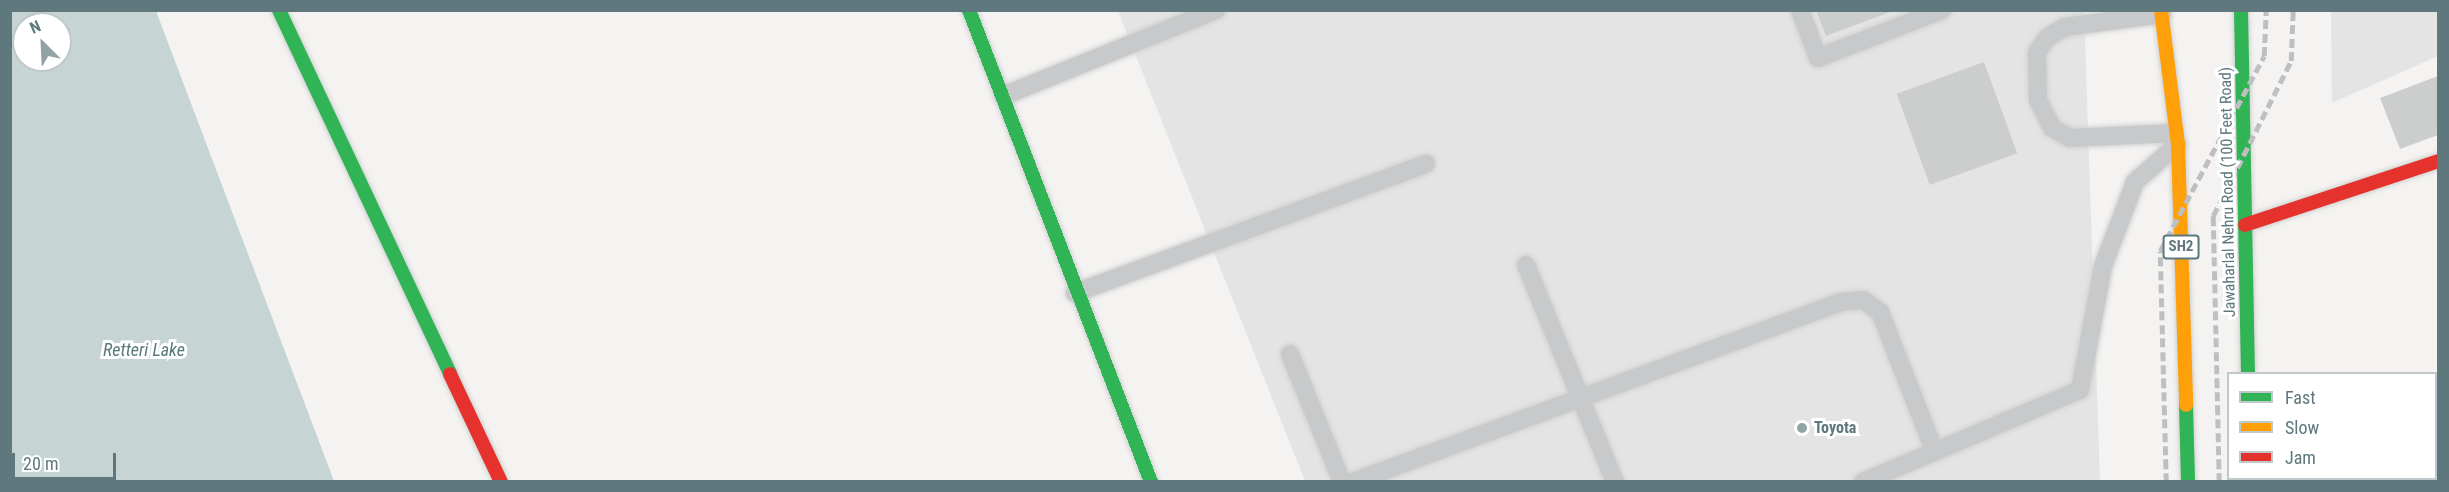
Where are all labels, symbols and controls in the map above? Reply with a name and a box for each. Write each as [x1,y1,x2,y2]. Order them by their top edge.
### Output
north arrow [12,12,72,72]
text: N [27,16,44,38]
street label: Jawaharlal Nehru Road (100 Feet Road) [2216,67,2240,317]
road number: SH2 [2162,235,2200,259]
water label: Retteri Lake [103,339,185,361]
legend [2227,372,2437,480]
text: Fast [2285,387,2316,408]
text: Slow [2285,417,2319,438]
place label: Toyota [1814,418,1856,438]
marker: Toyota [1795,421,1809,435]
scale bar [15,441,118,479]
text: Jam [2285,447,2316,468]
text: 20 m [23,453,58,474]

